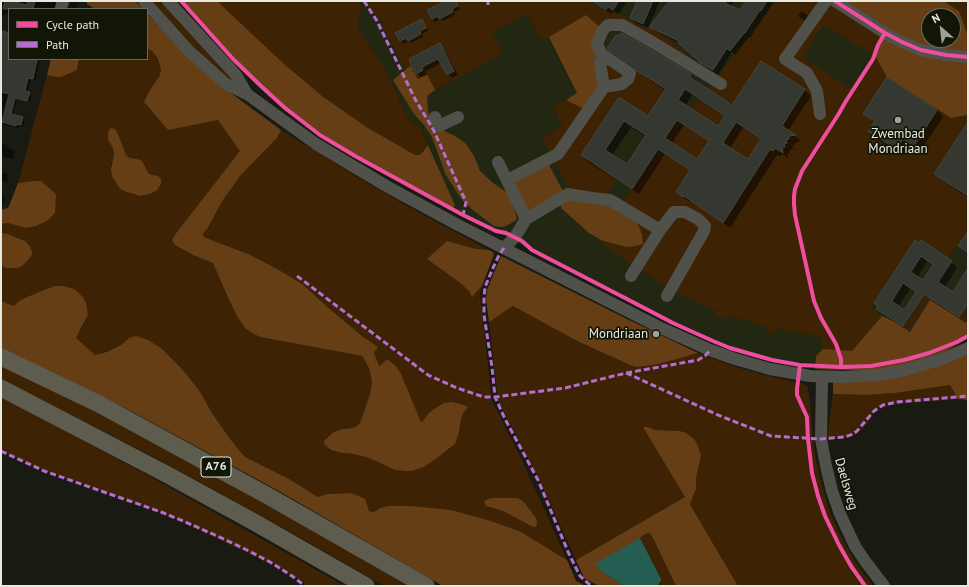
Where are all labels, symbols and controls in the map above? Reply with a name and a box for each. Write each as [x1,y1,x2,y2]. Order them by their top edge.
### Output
legend [8,8,148,60]
north arrow [921,8,961,48]
text: N [929,10,942,26]
text: Cycle path [46,17,99,32]
text: Path [46,37,69,52]
marker: Zwembad Mondriaan [893,115,903,125]
place label: Zwembad Mondriaan [868,126,928,157]
place label: Mondriaan [589,326,648,342]
marker: Mondriaan [651,329,661,339]
street label: Daelsweg [831,456,861,512]
road number: A76 [201,457,231,477]

